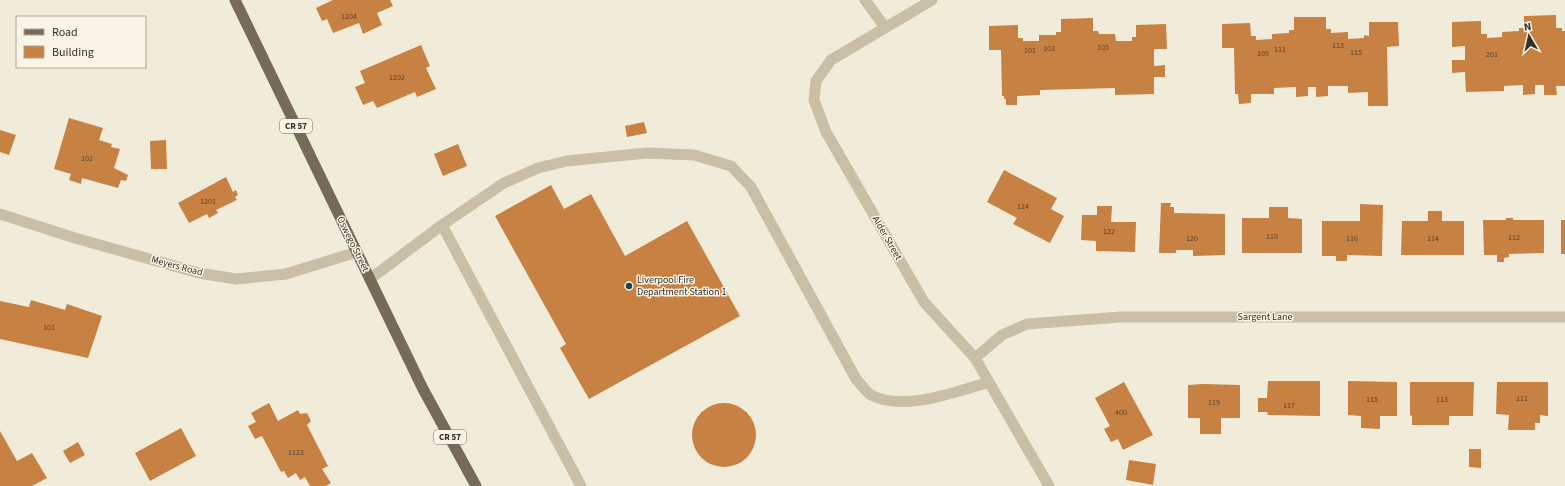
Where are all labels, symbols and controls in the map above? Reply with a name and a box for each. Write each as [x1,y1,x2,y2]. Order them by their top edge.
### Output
house number: 1204 [341,11,357,22]
legend [16,16,146,68]
north arrow [1509,16,1549,56]
text: N [1523,19,1532,35]
text: Road [52,24,78,41]
house number: 113 [1332,40,1344,51]
house number: 105 [1097,42,1109,53]
house number: 103 [1043,43,1055,54]
text: Building [52,44,94,61]
house number: 111 [1274,44,1286,55]
house number: 101 [1024,45,1036,56]
house number: 115 [1350,47,1362,58]
house number: 109 [1257,48,1269,59]
house number: 201 [1486,49,1498,60]
house number: 1202 [389,72,405,83]
road number: CR 57 [280,119,312,133]
house number: 102 [81,153,93,164]
house number: 1201 [200,196,216,207]
house number: 124 [1017,201,1029,212]
street label: Alder Street [869,213,906,263]
street label: Oswego Street [334,214,373,275]
house number: 122 [1103,226,1115,237]
house number: 118 [1266,231,1278,242]
house number: 112 [1508,232,1520,243]
house number: 120 [1186,233,1198,244]
house number: 116 [1346,233,1358,244]
house number: 114 [1427,233,1439,244]
street label: Meyers Road [150,252,204,280]
place label: Liverpool Fire Department Station 1 [637,273,726,299]
marker: Liverpool Fire Department Station 1 [624,281,634,291]
street label: Sargent Lane [1238,310,1292,324]
house number: 101 [43,322,55,333]
house number: 111 [1516,393,1528,404]
house number: 115 [1366,394,1378,405]
house number: 113 [1436,394,1448,405]
house number: 119 [1208,397,1220,408]
house number: 117 [1283,400,1295,411]
house number: 400 [1115,407,1127,418]
road number: CR 57 [434,430,466,444]
house number: 1123 [288,447,304,458]

